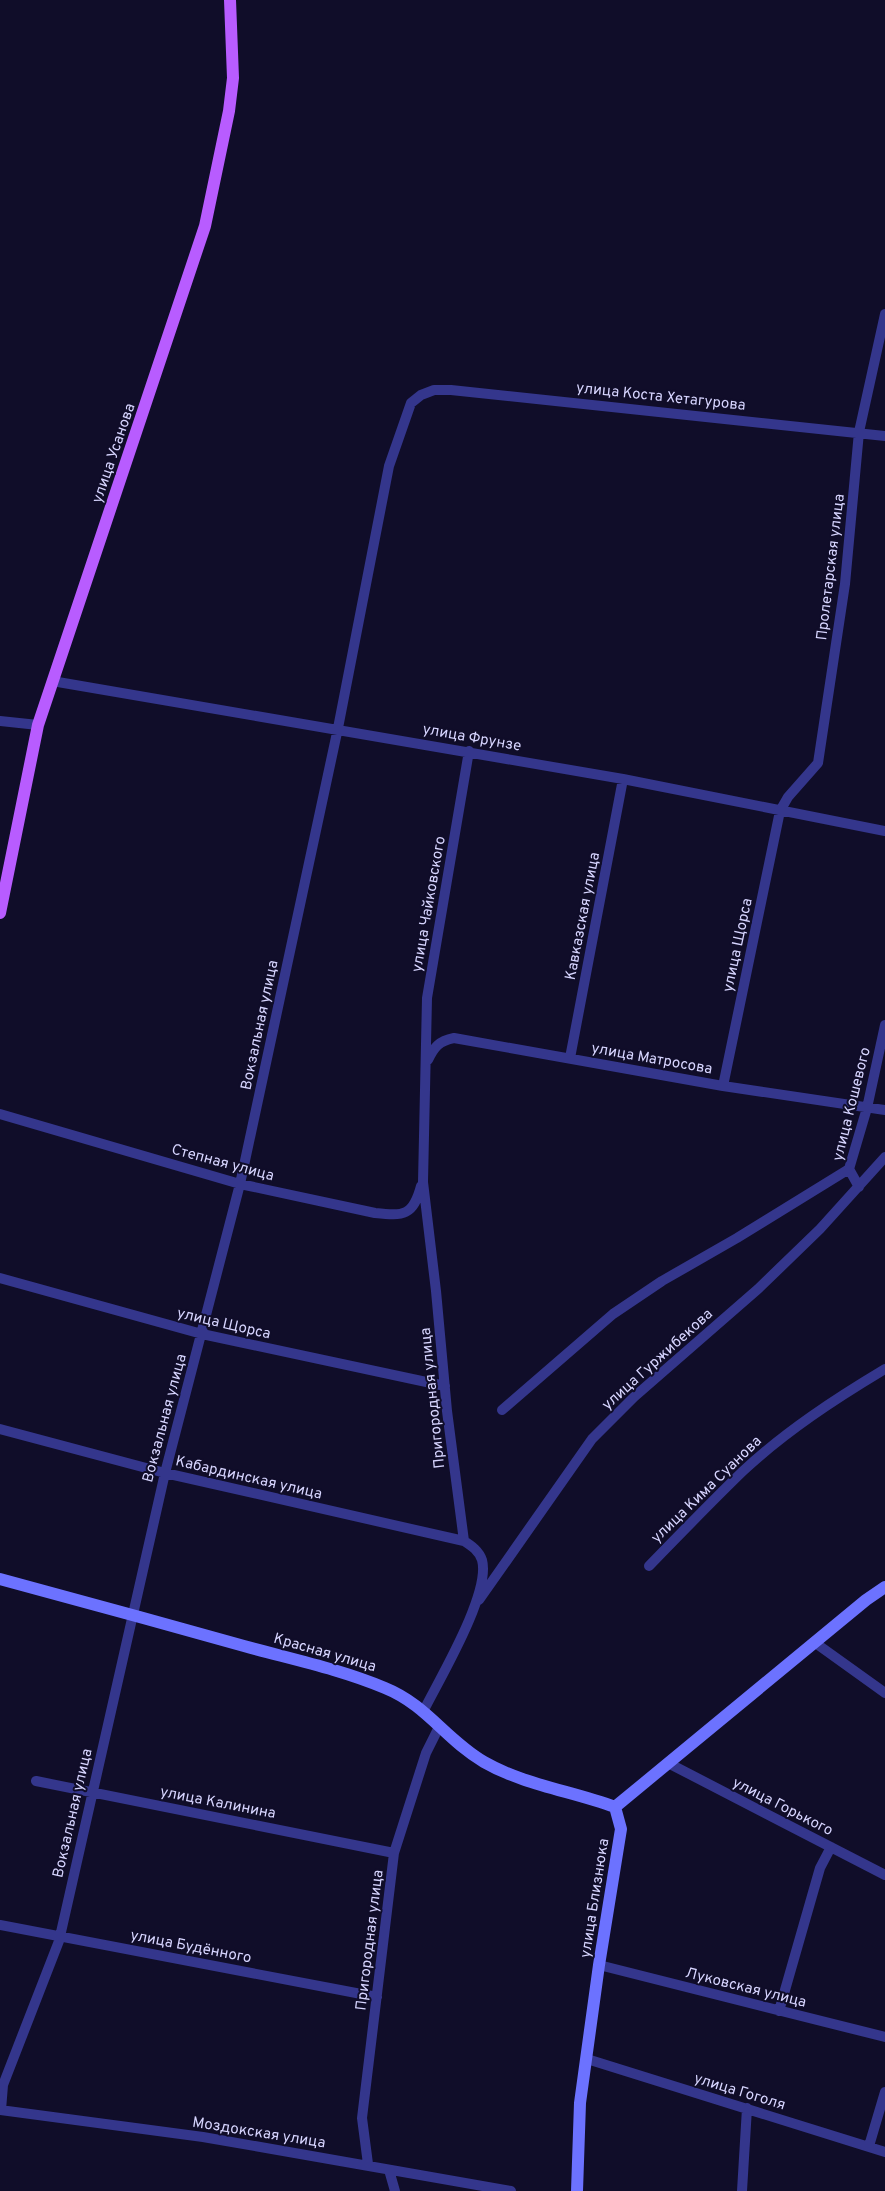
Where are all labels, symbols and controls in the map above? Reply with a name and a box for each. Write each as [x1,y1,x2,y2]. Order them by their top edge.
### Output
street label: улица Коста Хетагурова [575,379,747,416]
street label: улица Усанова [88,401,140,506]
street label: Пролетарская улица [813,493,850,641]
street label: улица Фрунзе [421,720,523,757]
street label: улица Чайковского [408,835,451,974]
street label: Кавказская улица [562,851,605,982]
street label: улица Щорса [719,897,758,994]
street label: Вокзальная улица [237,959,284,1092]
street label: улица Матросова [590,1039,714,1079]
street label: улица Кошевого [829,1045,876,1163]
street label: Степная улица [169,1141,276,1186]
street label: улица Щорса [175,1304,272,1344]
street label: улица Гуржибекова [599,1305,717,1415]
street label: Пригородная улица [417,1326,450,1469]
street label: Вокзальная улица [139,1352,192,1485]
street label: улица Кима Суанова [648,1432,766,1548]
street label: Кабардинская улица [174,1452,324,1505]
street label: Красная улица [271,1630,378,1677]
street label: Вокзальная улица [49,1747,98,1880]
street label: улица Горького [729,1774,836,1841]
street label: улица Калинина [158,1783,277,1824]
street label: улица Близнюка [577,1837,614,1959]
street label: Пригородная улица [352,1869,389,2012]
street label: улица Будённого [128,1926,253,1969]
street label: Луковская улица [683,1964,808,2013]
street label: улица Гоголя [691,2070,788,2115]
street label: Моздокская улица [191,2114,327,2153]

